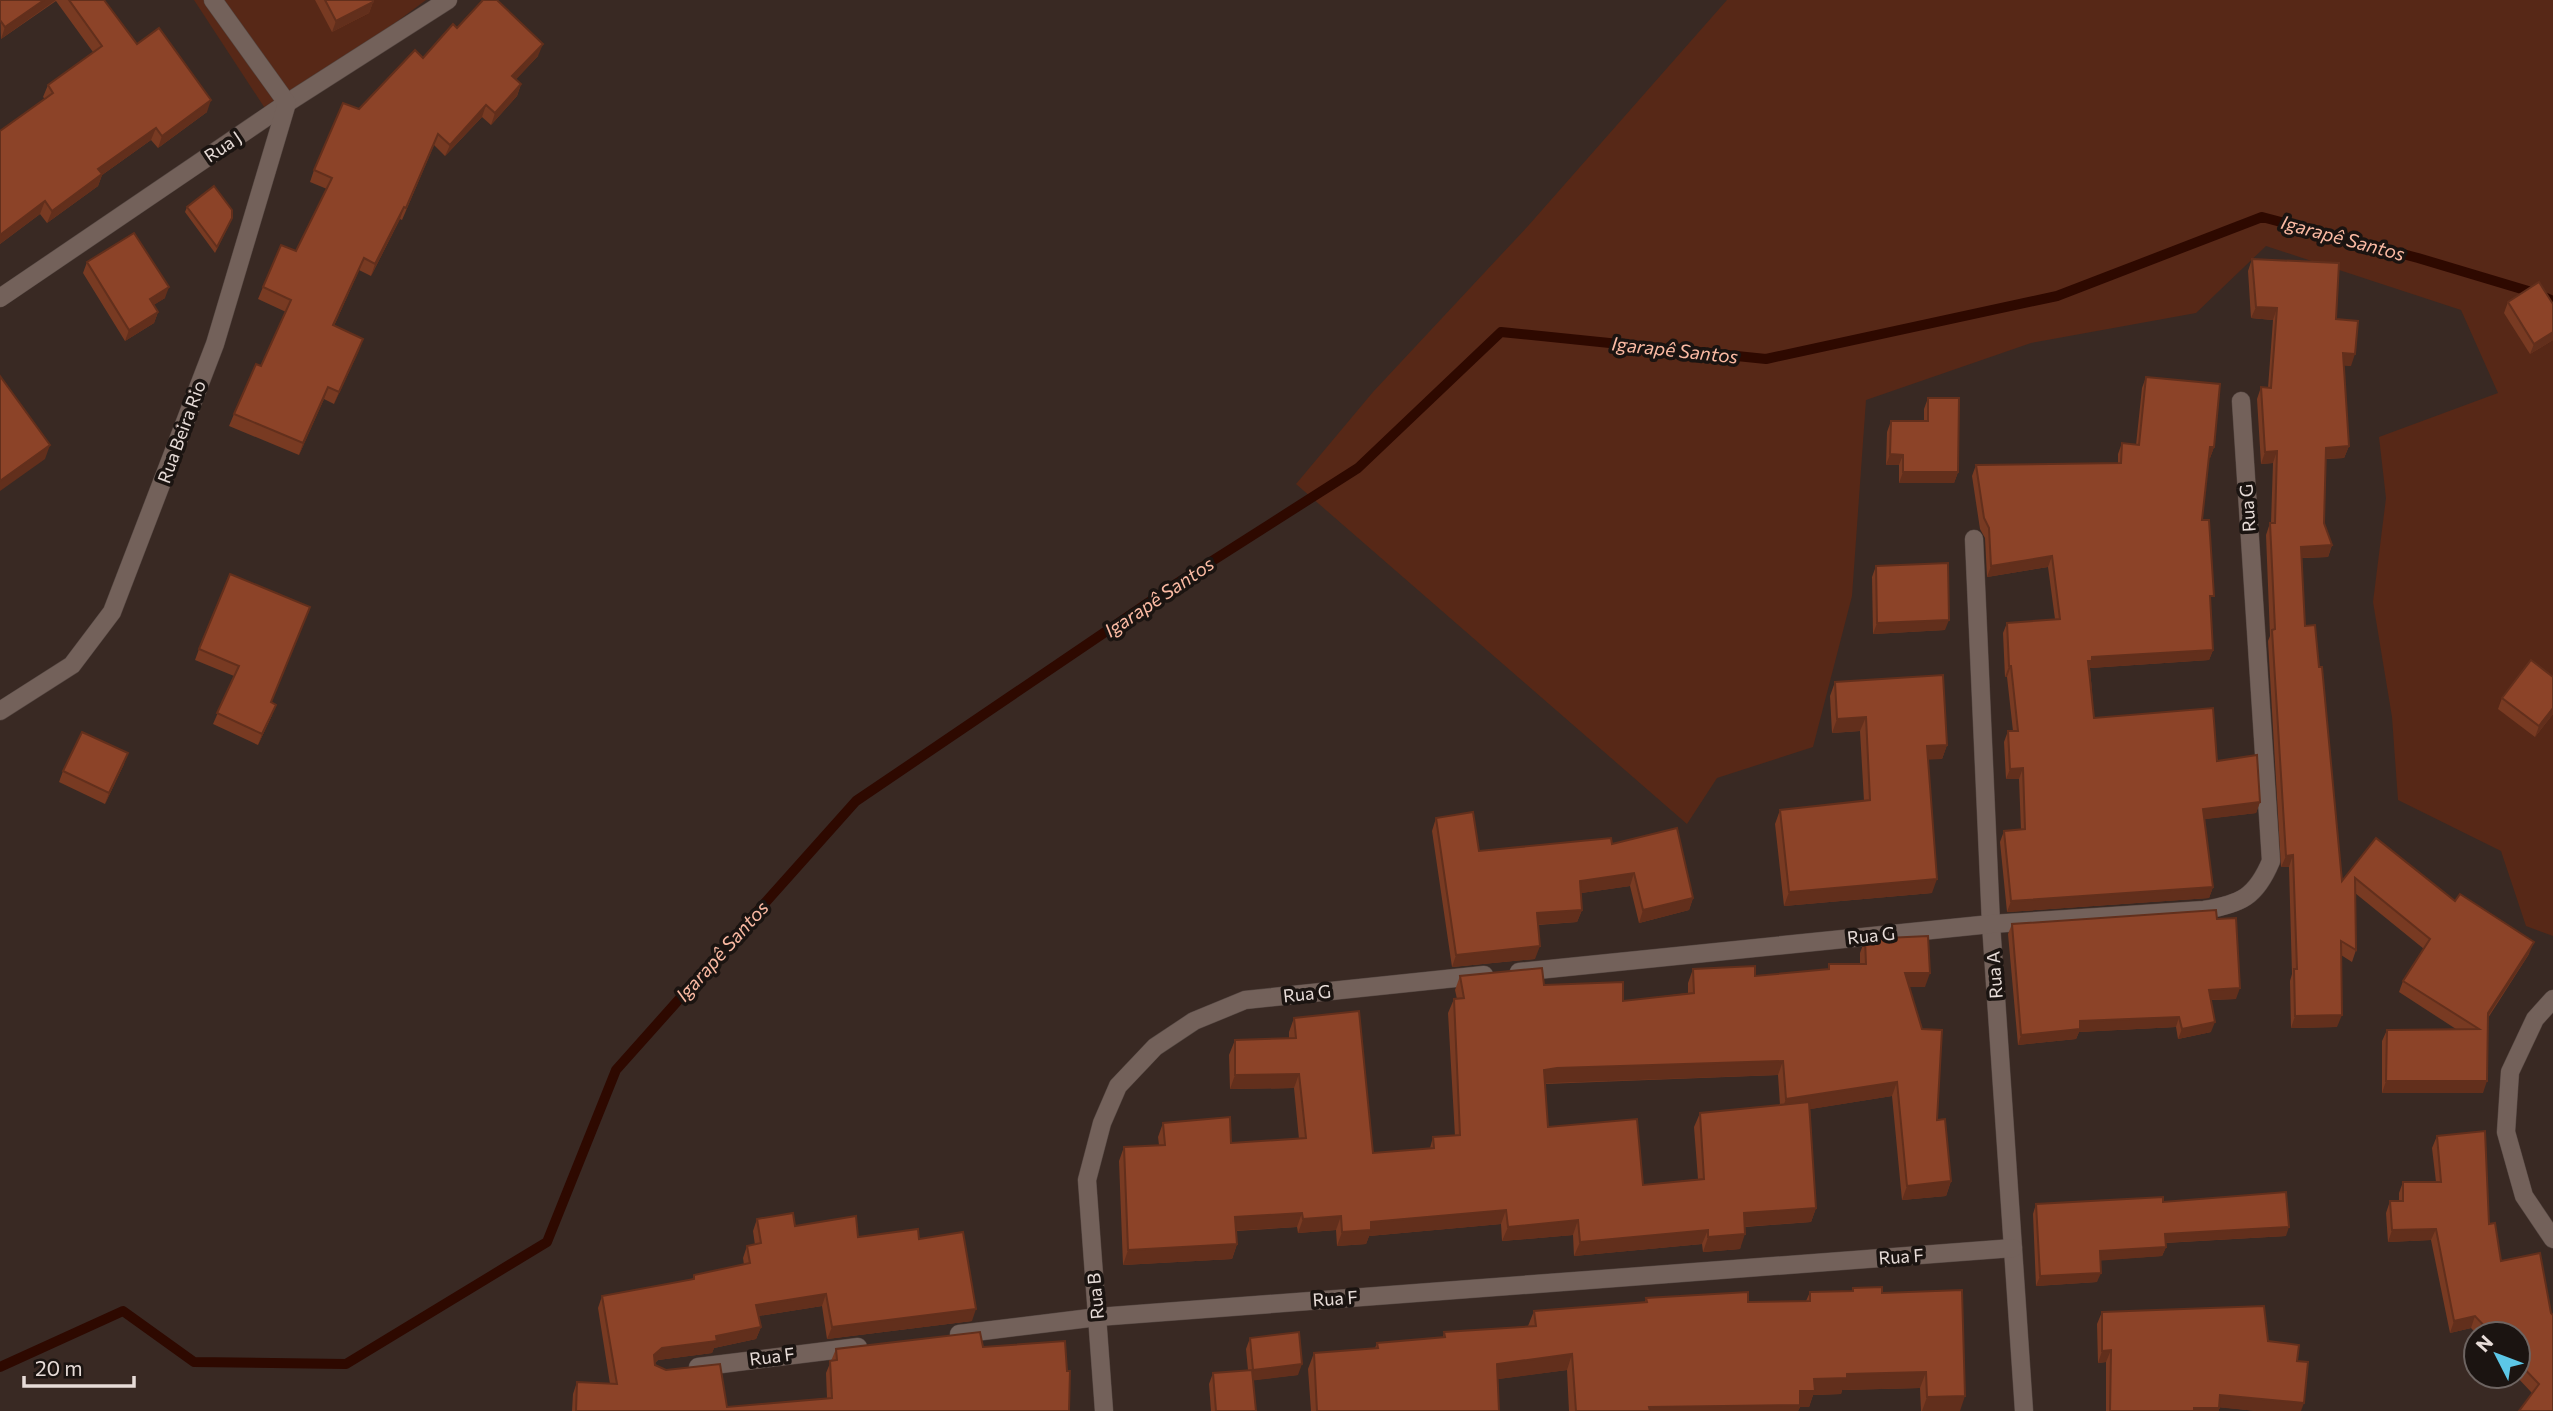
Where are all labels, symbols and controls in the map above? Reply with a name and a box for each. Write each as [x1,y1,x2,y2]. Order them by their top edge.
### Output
street label: Rua J [200,126,245,167]
water label: Igarapê Santos [2279,210,2408,265]
water label: Igarapê Santos [1611,331,1740,368]
street label: Rua Beira Rio [152,377,210,486]
street label: Rua G [2234,483,2260,533]
water label: Igarapê Santos [1100,551,1218,642]
water label: Igarapê Santos [671,895,773,1006]
street label: Rua G [1846,922,1896,948]
street label: Rua A [1981,951,2007,999]
street label: Rua G [1282,980,1332,1006]
street label: Rua F [1878,1243,1924,1269]
street label: Rua B [1082,1272,1108,1320]
street label: Rua F [1312,1285,1358,1311]
north arrow [2462,1320,2532,1390]
text: N [2471,1330,2497,1356]
street label: Rua F [748,1342,796,1370]
scale bar [24,1344,135,1388]
text: 20 m [35,1355,83,1380]

